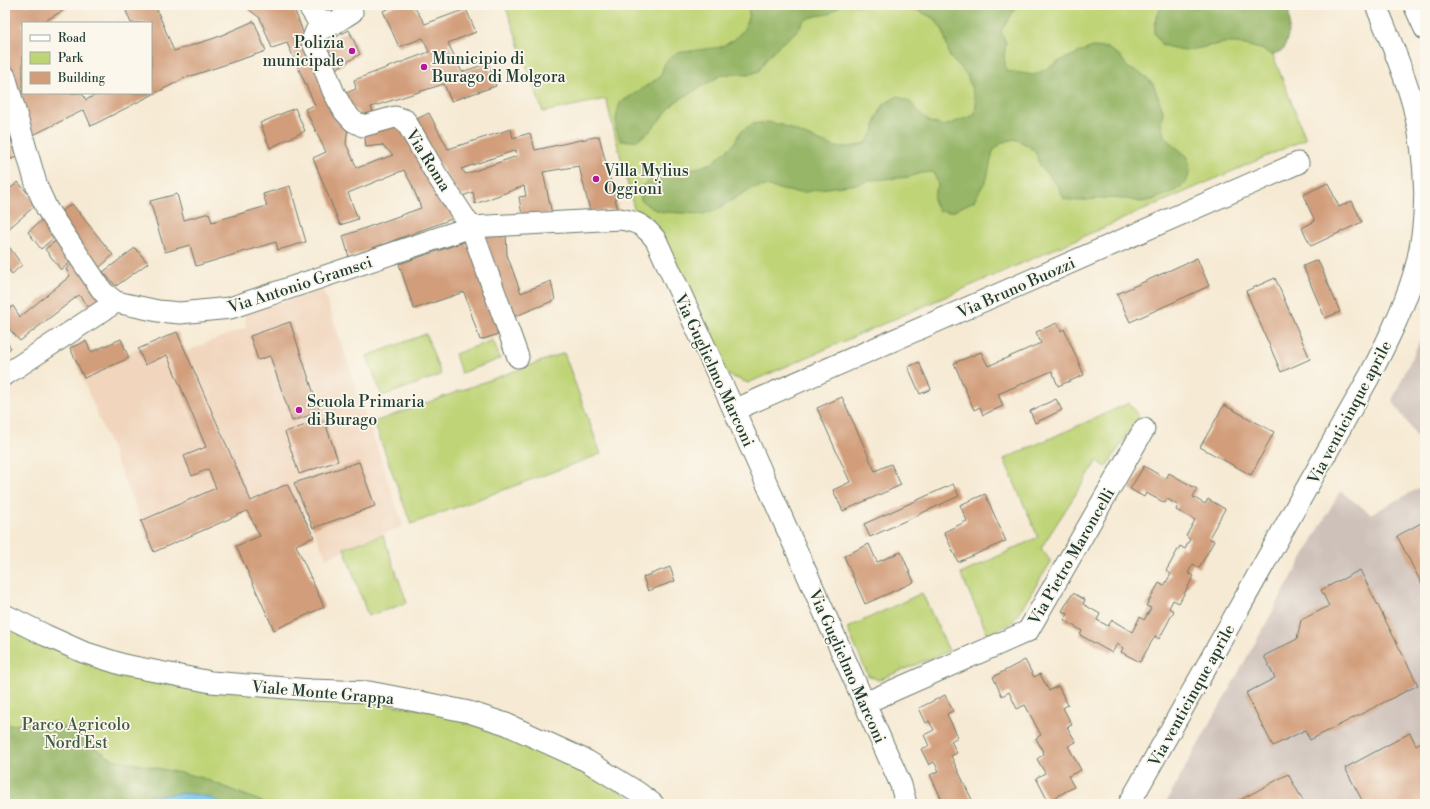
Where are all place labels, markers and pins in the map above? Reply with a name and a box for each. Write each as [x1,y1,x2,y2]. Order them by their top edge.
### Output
place label: Polizia municipale [263,33,345,71]
marker: Polizia municipale [347,46,357,56]
place label: Municipio di Burago di Molgora [431,49,567,87]
marker: Municipio di Burago di Molgora [419,62,429,72]
place label: Villa Mylius Oggioni [603,161,689,199]
marker: Villa Mylius Oggioni [591,174,601,184]
place label: Scuola Primaria di Burago [307,392,426,430]
marker: Scuola Primaria di Burago [294,405,304,415]

